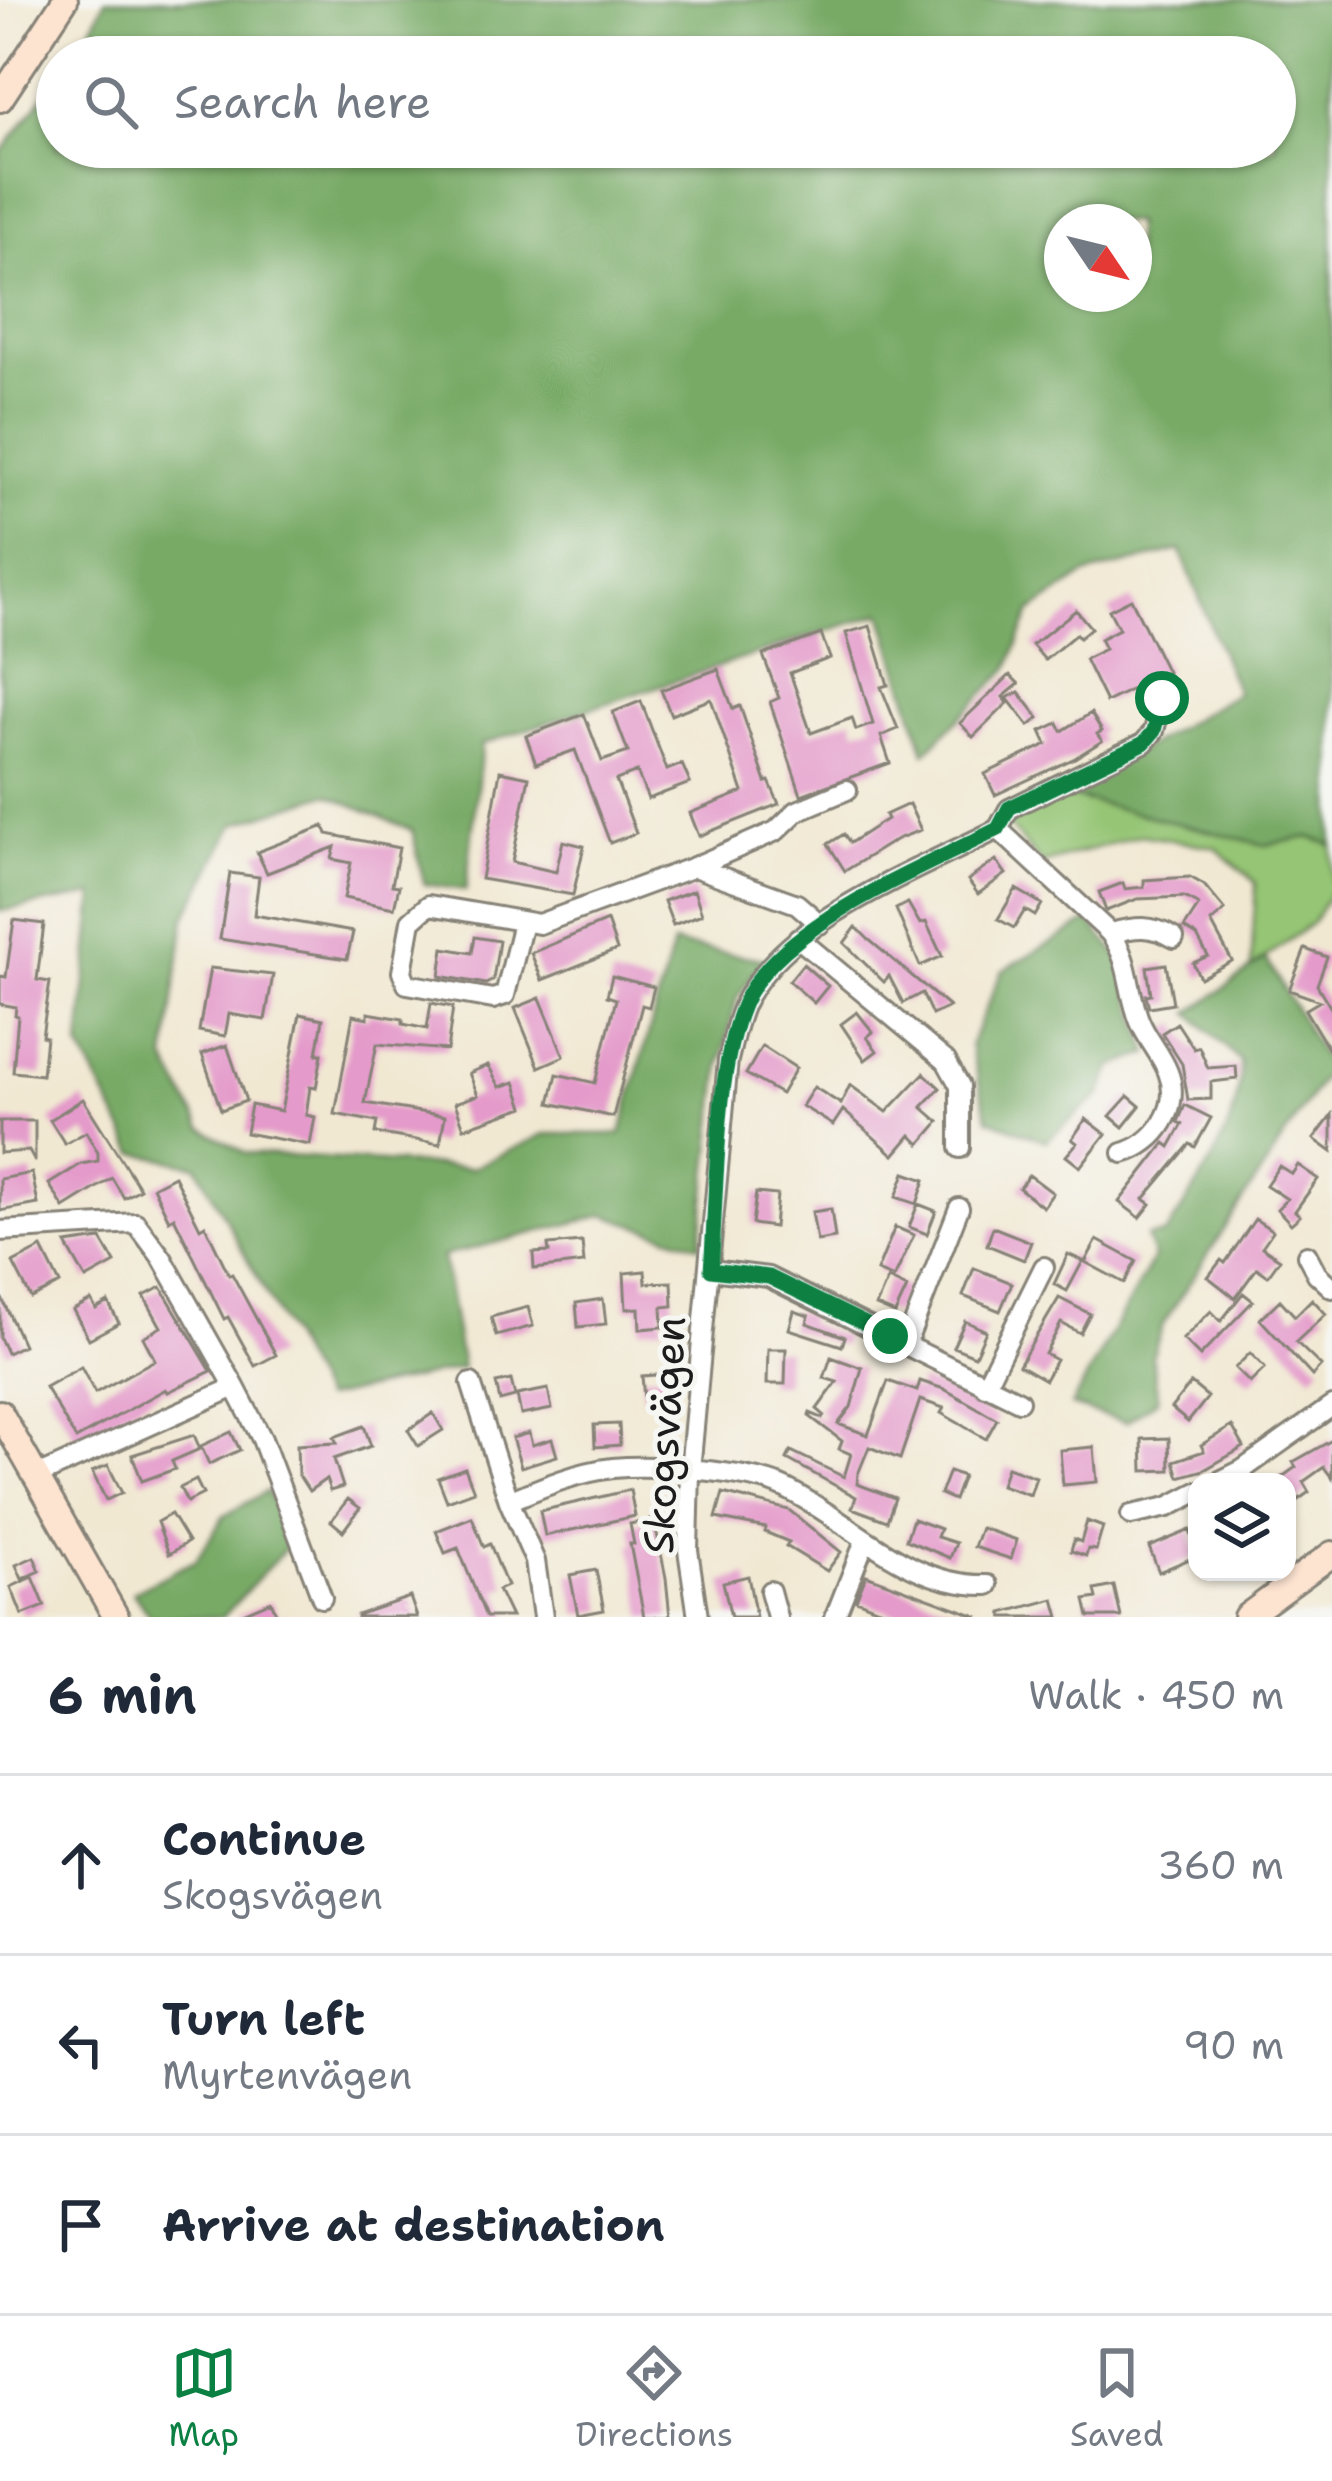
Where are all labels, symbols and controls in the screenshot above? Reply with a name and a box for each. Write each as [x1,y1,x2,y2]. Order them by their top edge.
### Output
search box [36,36,1296,168]
icon: search [78,69,144,135]
text: Search here [174,72,431,132]
north arrow [1044,204,1152,312]
route start [1135,671,1189,725]
route end [863,1309,917,1363]
street label: Skogsvägen [630,1315,698,1555]
map controls [1188,1473,1296,1581]
button: layers [1188,1473,1296,1581]
text: 6 min [48,1661,197,1729]
text: Walk · 450 m [1028,1669,1284,1721]
text: Continue [162,1809,366,1869]
icon: ahead [48,1832,114,1898]
text: 360 m [1157,1839,1284,1891]
text: Skogsvägen [162,1869,383,1921]
text: Turn left [162,1989,365,2049]
icon: left [48,2012,114,2078]
text: 90 m [1183,2019,1284,2071]
text: Myrtenvägen [162,2049,412,2101]
icon: arrive [48,2192,114,2258]
text: Arrive at destination [162,2195,665,2255]
tab: Map [168,2340,239,2457]
tab: Directions [576,2340,733,2457]
tab: Saved [1070,2340,1164,2457]

